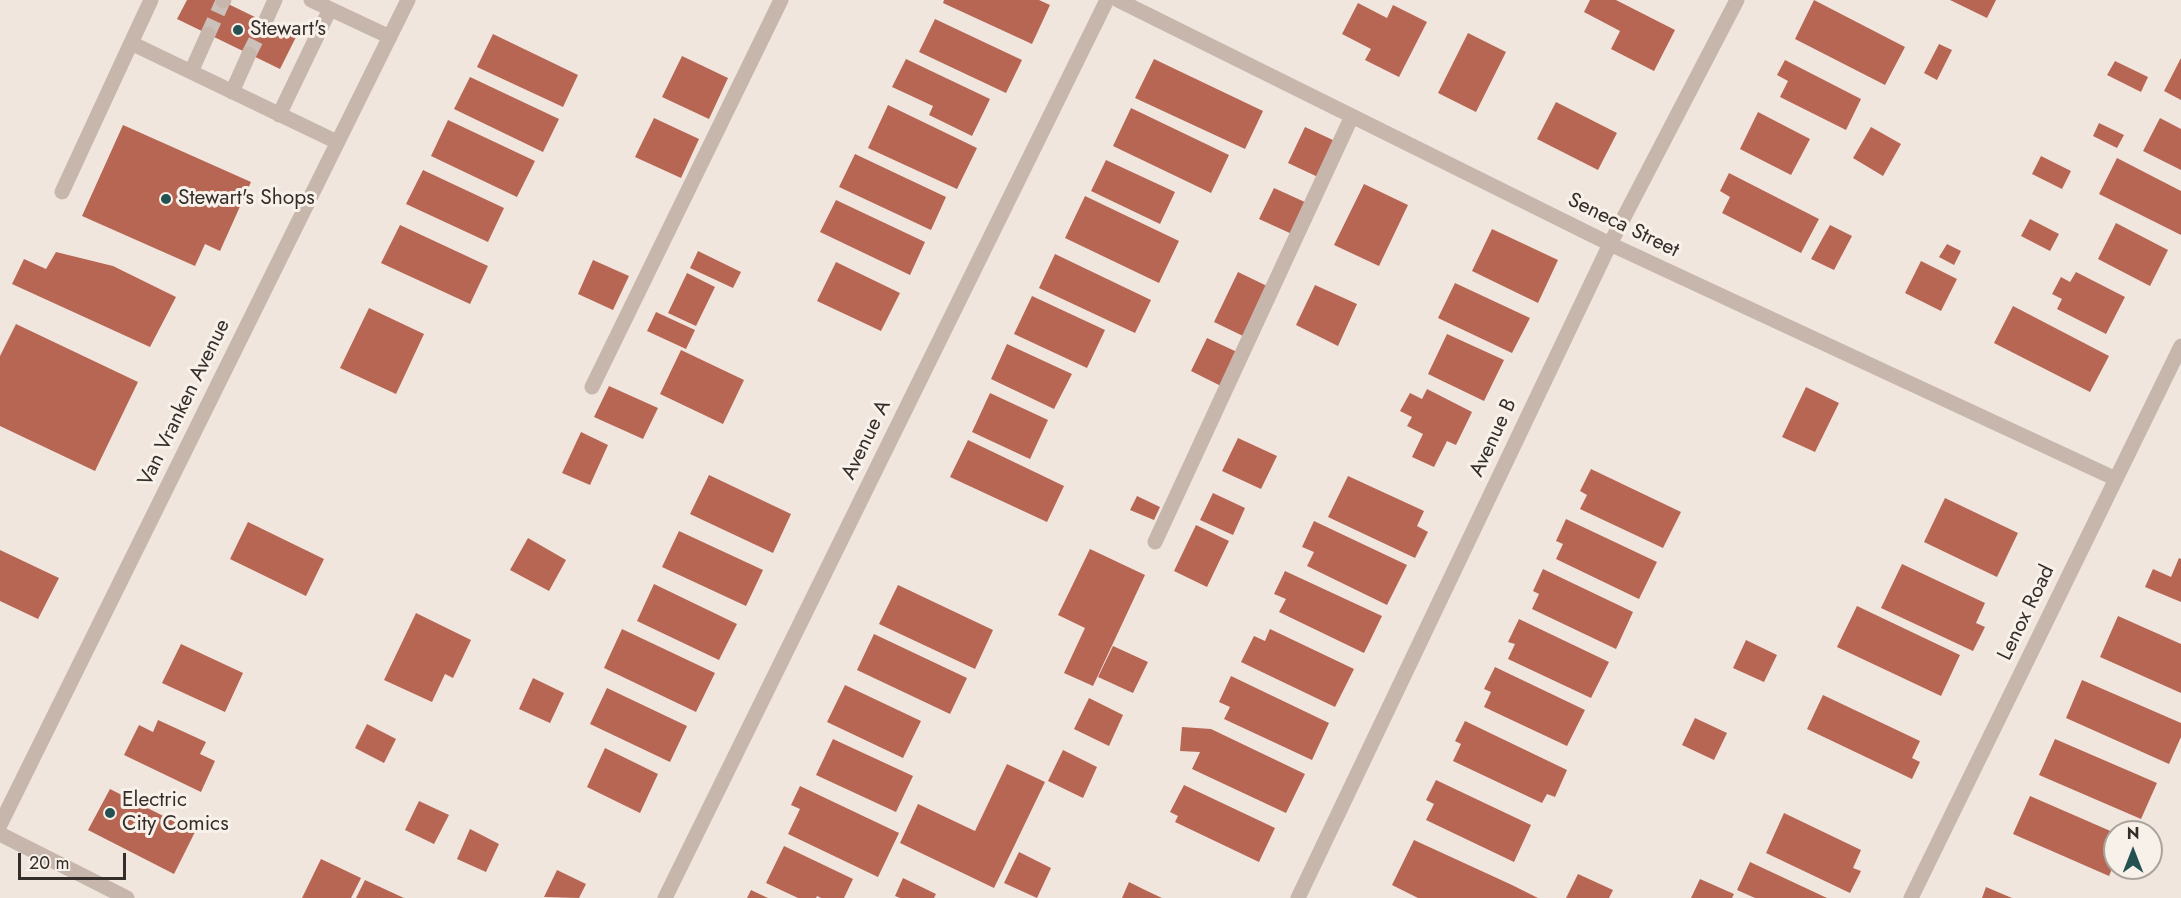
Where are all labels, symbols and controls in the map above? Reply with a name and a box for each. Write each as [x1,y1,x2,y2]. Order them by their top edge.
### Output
place label: Stewart's [250,17,326,43]
marker: Stewart's [231,23,245,37]
place label: Stewart's Shops [178,186,315,212]
street label: Seneca Street [1563,188,1683,264]
marker: Stewart's Shops [159,192,173,206]
street label: Van Vranken Avenue [134,316,236,490]
street label: Avenue B [1465,395,1523,481]
street label: Avenue A [837,396,897,484]
street label: Lenox Road [1993,561,2061,665]
place label: Electric City Comics [122,788,229,838]
marker: Electric City Comics [103,806,117,820]
north arrow [2103,820,2163,880]
text: N [2127,822,2139,845]
scale bar [21,841,129,879]
text: 20 m [29,850,69,876]

